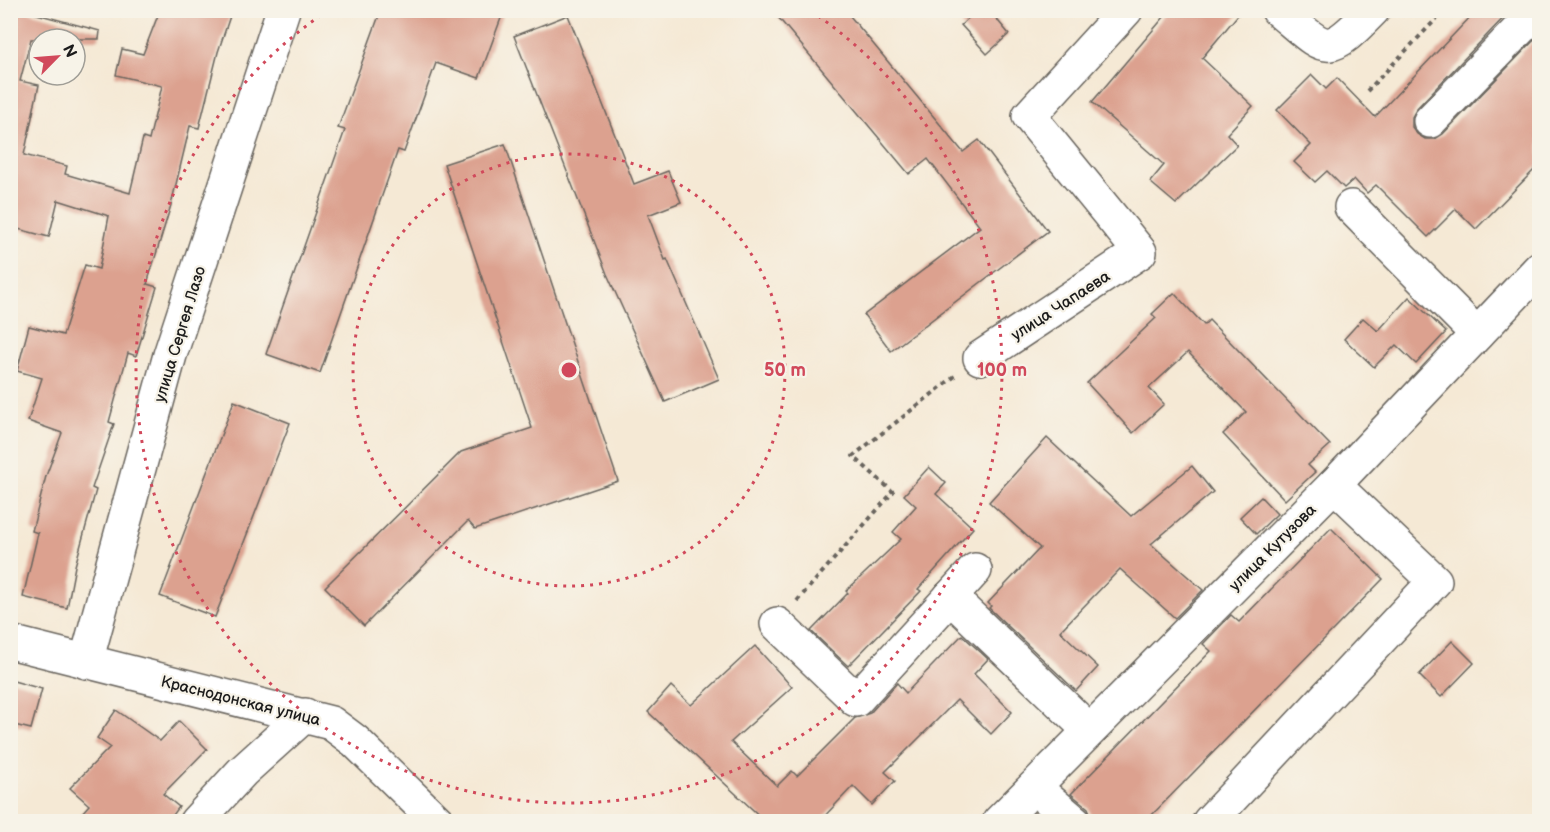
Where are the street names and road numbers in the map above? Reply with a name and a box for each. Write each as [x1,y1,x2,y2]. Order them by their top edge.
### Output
street label: улица Сергея Лазо [151,264,210,405]
street label: улица Чапаева [1008,267,1114,345]
street label: улица Кутузова [1226,500,1321,595]
street label: Краснодонская улица [159,672,323,731]

